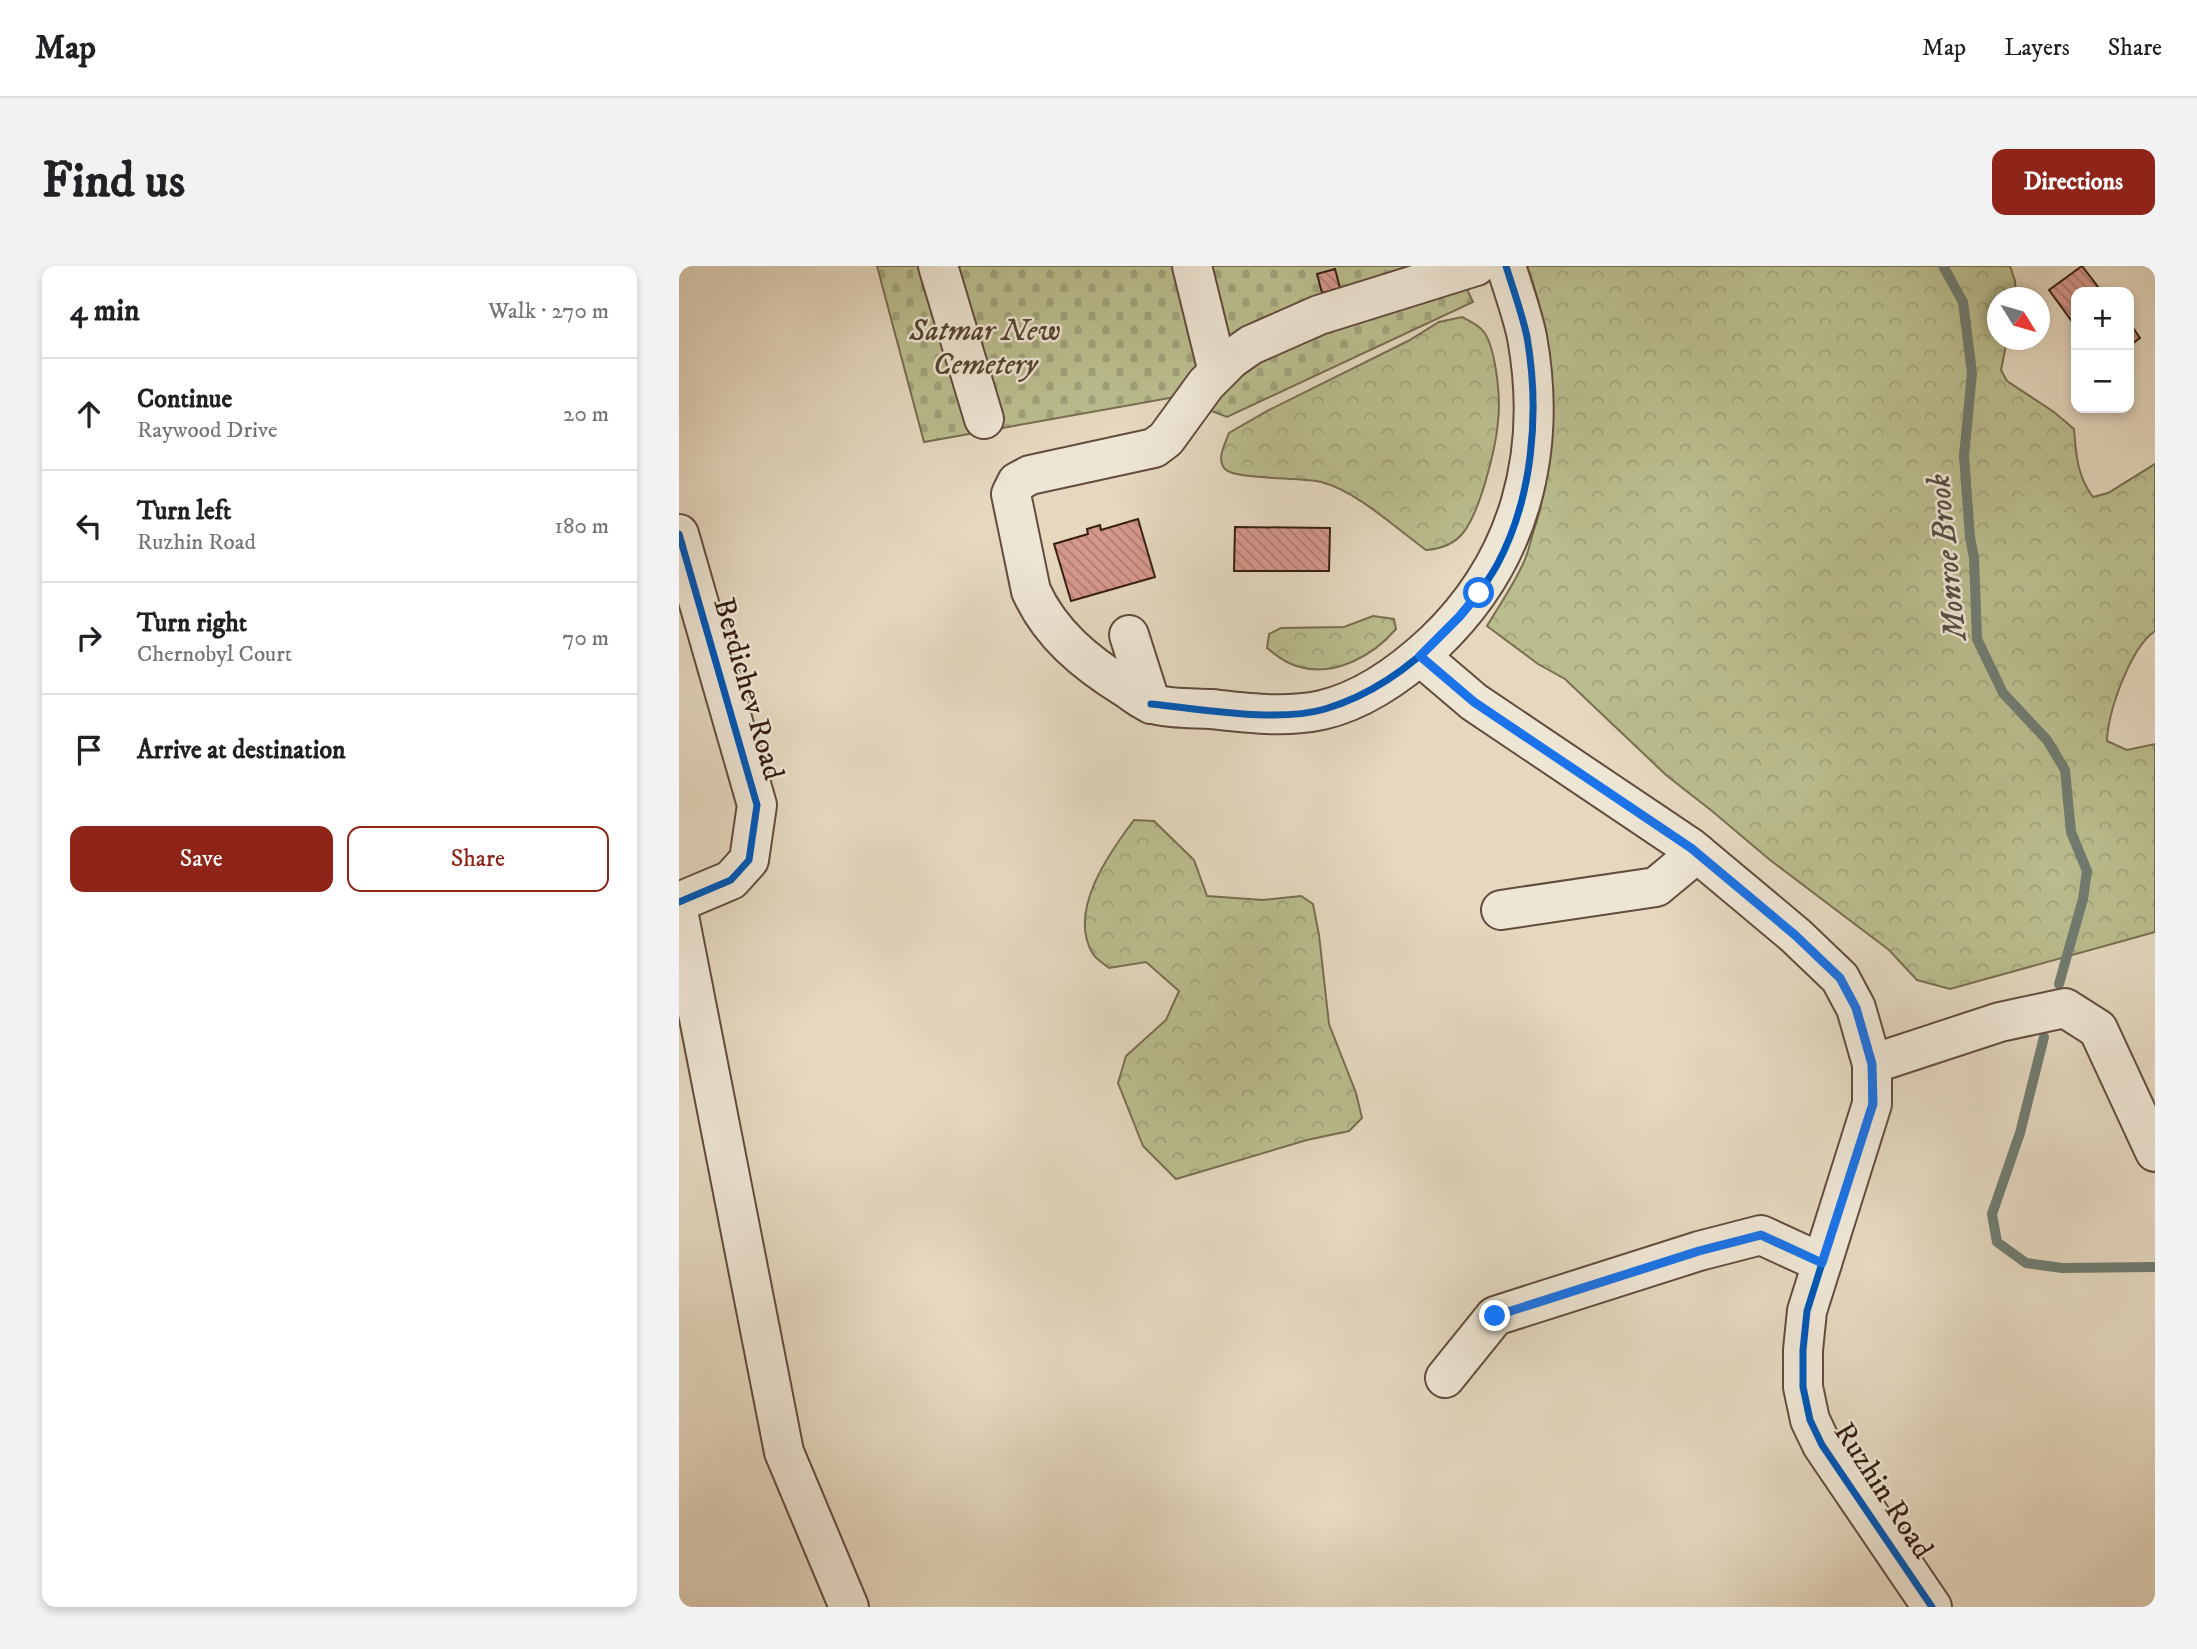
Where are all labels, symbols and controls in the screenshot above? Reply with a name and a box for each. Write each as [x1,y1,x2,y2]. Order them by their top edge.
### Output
text: Map [35,28,96,69]
text: Map [1922,33,1966,63]
text: Layers [2004,33,2070,63]
text: Share [2108,33,2162,63]
button: Directions [1992,149,2155,215]
text: Find us [42,151,185,213]
north arrow [1987,287,2050,350]
map controls [2071,287,2134,413]
button: + [2071,287,2134,350]
text: 4 min [70,293,140,330]
text: Walk · 270 m [488,297,609,326]
park label: Satmar New Cemetery [908,313,1061,384]
button: − [2071,350,2134,413]
text: Continue [137,383,232,416]
icon: ahead [70,395,108,433]
text: 20 m [563,400,609,429]
text: Raywood Drive [137,416,278,445]
water label: Monroe Brook [1919,471,1977,644]
text: Turn left [137,495,231,528]
icon: left [70,507,108,545]
text: 180 m [554,512,609,541]
text: Ruzhin Road [137,528,256,557]
route start [1463,577,1494,608]
street label: Berdichev Road [704,594,792,784]
text: Turn right [137,607,247,640]
icon: right [70,619,108,657]
text: 70 m [562,624,609,653]
text: Chernobyl Court [137,640,292,669]
icon: arrive [70,731,108,769]
text: Arrive at destination [137,734,346,767]
button: Save [70,826,333,892]
button: Share [347,826,609,892]
route end [1479,1300,1510,1331]
street label: Ruzhin Road [1825,1416,1941,1566]

